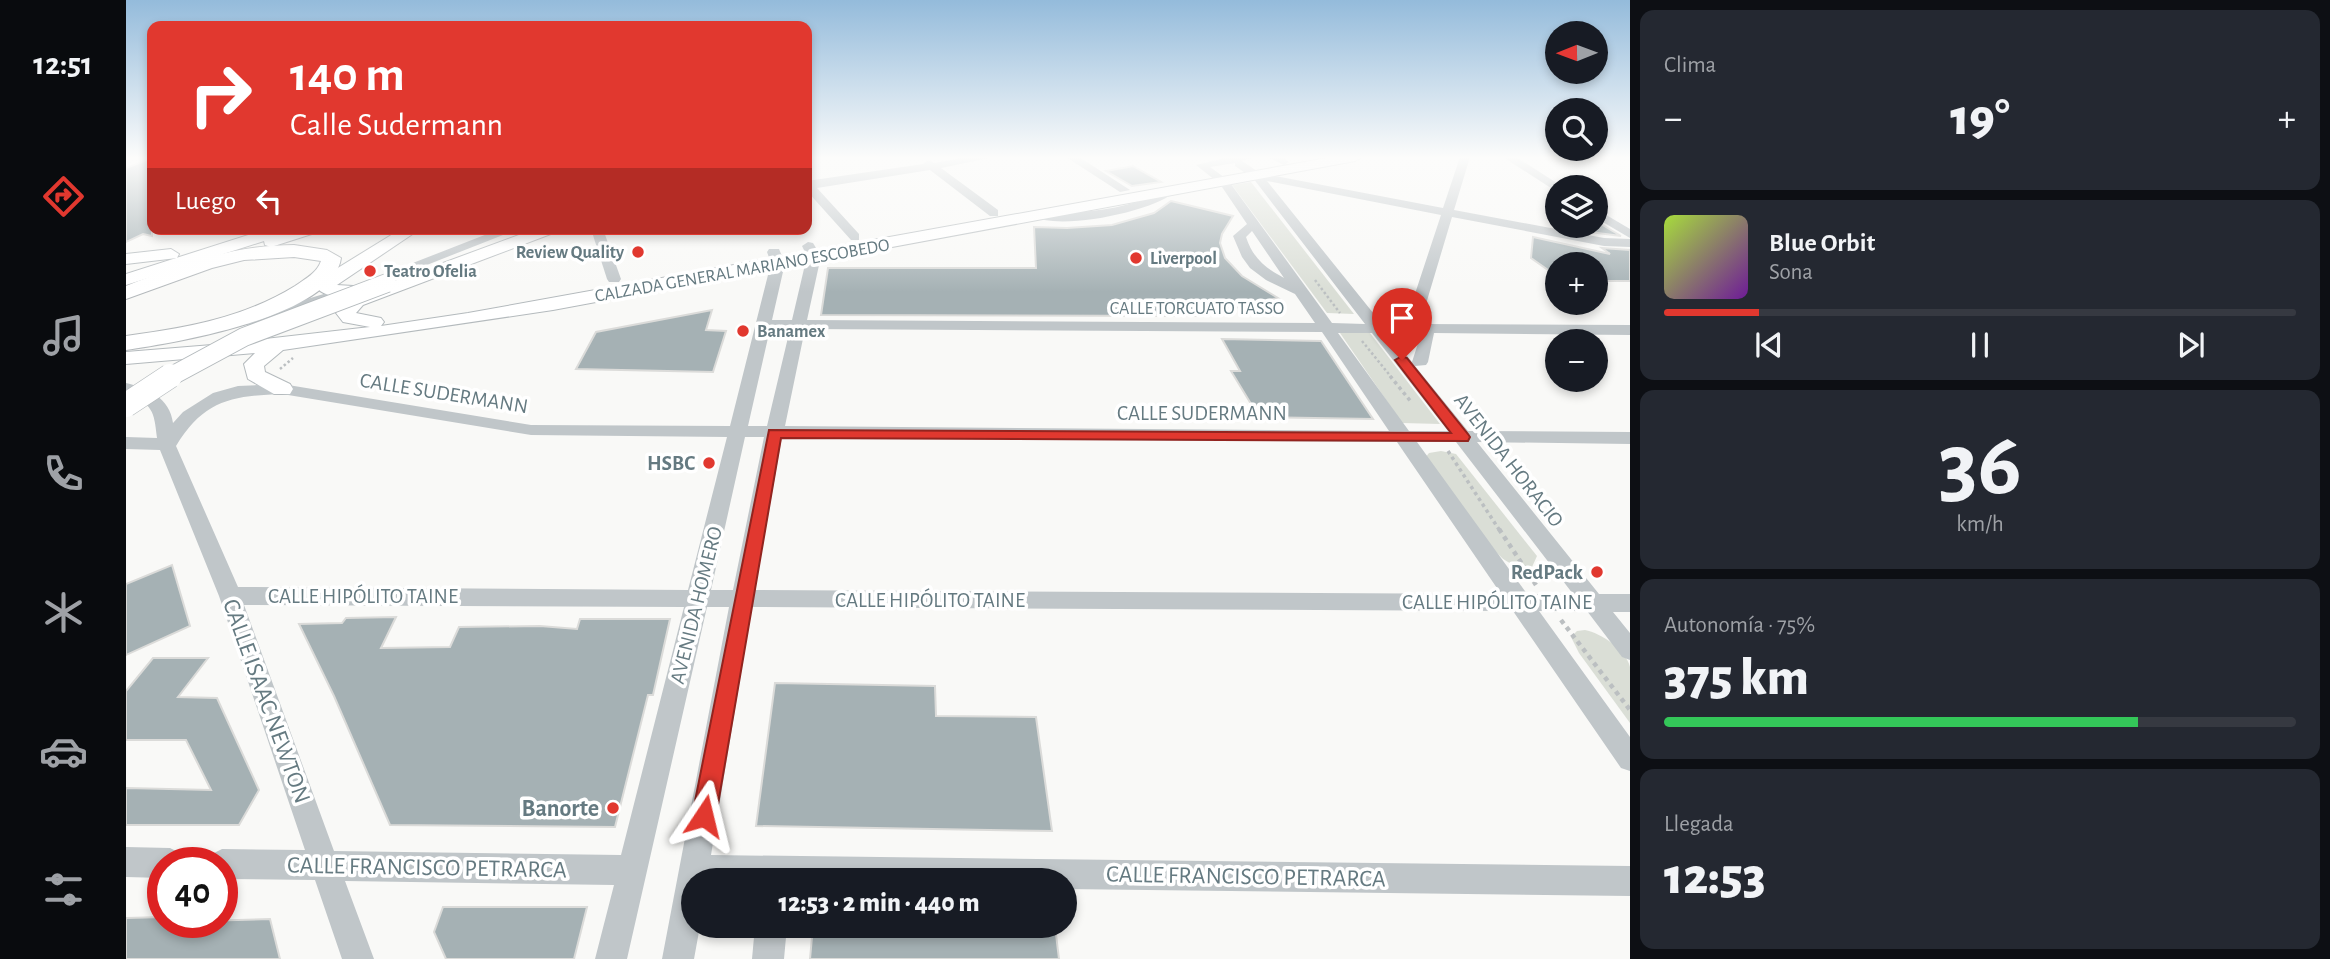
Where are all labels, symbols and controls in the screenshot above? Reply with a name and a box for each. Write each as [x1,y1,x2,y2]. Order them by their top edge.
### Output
north arrow [1545,21,1608,84]
map controls [1545,21,1608,392]
text: 12:51 [33,48,93,80]
icon: right [175,49,266,140]
text: 140 m [290,51,405,100]
text: Clima [1664,54,1716,77]
text: 19° [1950,92,2010,144]
button: search [1545,98,1608,161]
text: − [1664,100,1682,138]
text: + [2278,100,2296,138]
text: Calle Sudermann [290,109,503,141]
icon: directions [39,172,88,221]
button: layers [1545,175,1608,238]
icon: left [250,182,288,220]
text: Luego [175,188,236,214]
text: Blue Orbit [1769,230,1875,256]
street label: CALZADA GENERAL MARIANO ESCOBEDO [593,236,891,306]
place label: Review Quality [516,244,625,262]
marker: Review Quality [630,244,646,260]
marker: Liverpool [1128,250,1144,266]
place label: Liverpool [1150,250,1217,268]
button: + [1545,252,1608,315]
text: Sona [1769,261,1813,284]
marker: Teatro Ofelia [362,263,378,279]
place label: Teatro Ofelia [384,263,477,281]
pin [1372,288,1432,360]
icon: arrive [1383,299,1421,337]
street label: CALLE TORCUATO TASSO [1110,300,1284,318]
icon: music [39,311,88,360]
marker: Banamex [735,323,751,339]
place label: Banamex [757,323,826,341]
icon: previous [1750,326,1788,364]
icon: pause [1961,326,1999,364]
icon: next [2172,326,2210,364]
button: − [1545,329,1608,392]
street label: CALLE SUDERMANN [358,370,529,417]
street label: AVENIDA HORACIO [1450,390,1567,531]
street label: CALLE SUDERMANN [1117,403,1287,424]
text: 36 [1938,420,2022,511]
icon: phone [39,449,88,498]
place label: HSBC [647,453,695,474]
marker: HSBC [701,455,717,471]
text: km/h [1956,513,2004,536]
street label: AVENIDA HOMERO [667,524,726,686]
place label: RedPack [1511,562,1584,583]
marker: RedPack [1589,564,1605,580]
street label: CALLE HIPÓLITO TAINE [268,584,458,607]
icon: climate [39,588,88,637]
street label: CALLE HIPÓLITO TAINE [835,588,1025,611]
street label: CALLE HIPÓLITO TAINE [1402,590,1592,613]
street label: CALLE ISAAC NEWTON [218,596,314,807]
text: Autonomía · 75% [1664,614,1815,637]
text: 375 km [1664,652,1809,704]
icon: car [39,727,88,776]
position arrow [667,779,741,853]
place label: Banorte [522,797,599,821]
marker: Banorte [605,800,621,816]
text: Llegada [1664,813,1734,836]
speed limit sign: 40 [147,847,238,938]
text: 12:53 [1664,851,1766,903]
street label: CALLE FRANCISCO PETRARCA [287,854,567,882]
street label: CALLE FRANCISCO PETRARCA [1106,863,1386,891]
icon: filters [39,865,88,914]
text: 12:53 · 2 min · 440 m [779,890,979,916]

